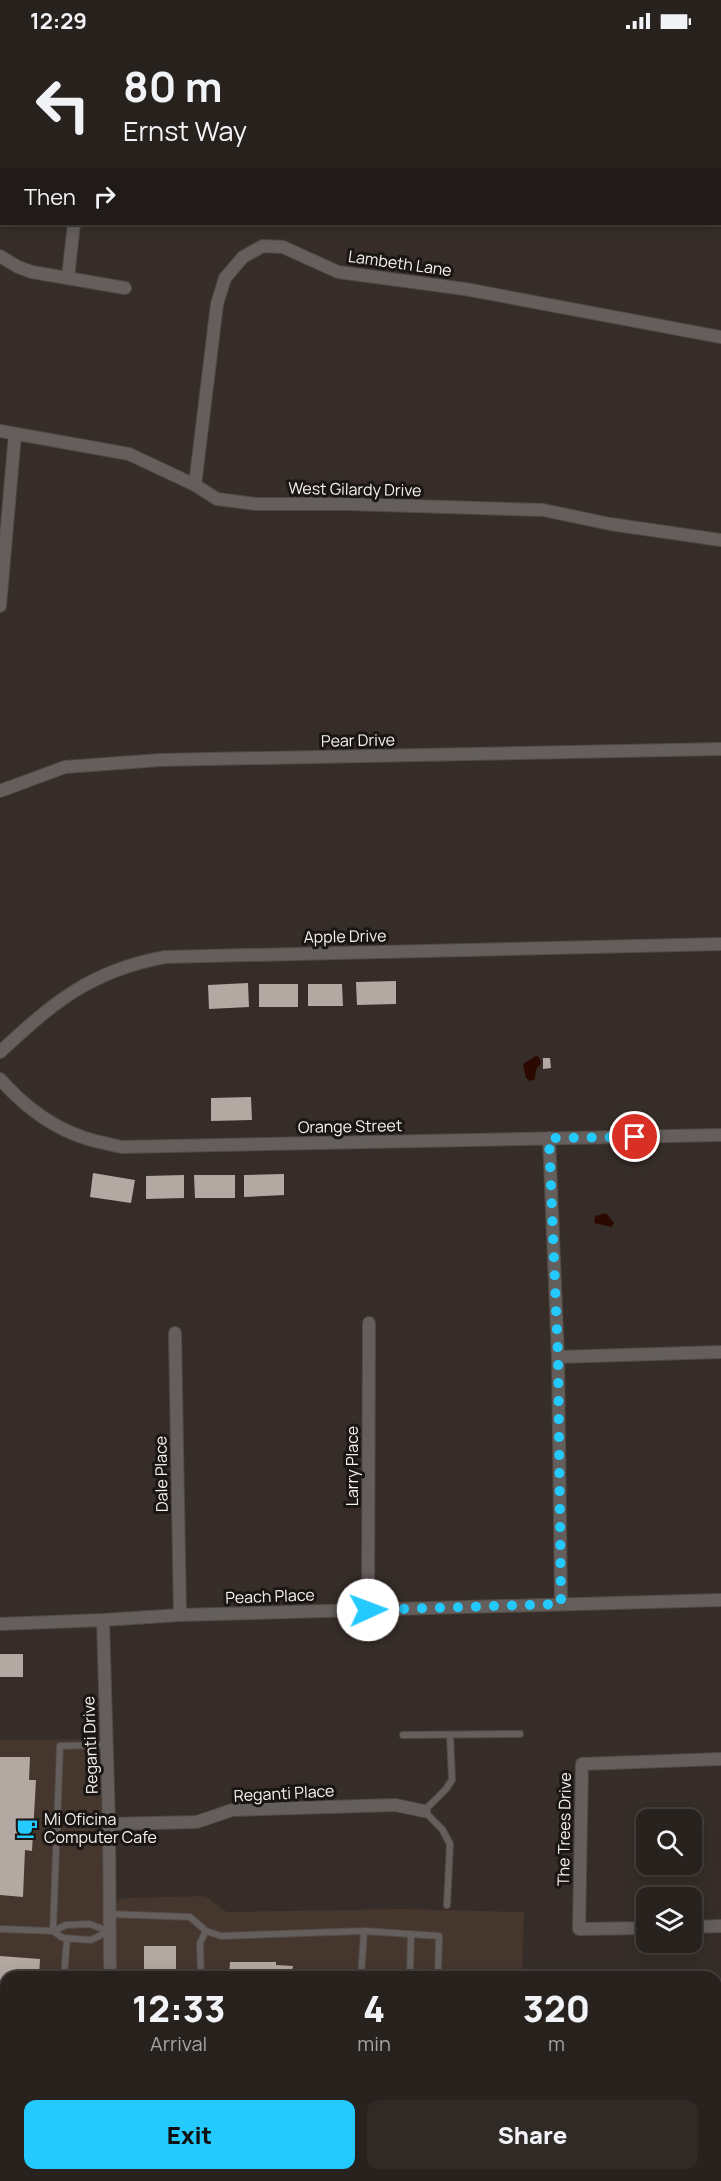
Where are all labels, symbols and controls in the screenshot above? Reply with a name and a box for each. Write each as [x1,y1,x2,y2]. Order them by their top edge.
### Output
text: 12:29 [30,6,87,36]
text: 80 m [123,57,223,115]
icon: left [24,66,102,144]
text: Ernst Way [123,112,247,149]
icon: right [88,180,121,213]
text: Then [24,182,76,212]
street label: Lambeth Lane [347,245,453,281]
street label: West Gilardy Drive [288,477,422,501]
street label: Pear Drive [321,728,395,752]
street label: Apple Drive [303,924,387,948]
pin [609,1111,660,1162]
street label: Orange Street [298,1114,402,1138]
icon: arrive [618,1120,651,1153]
street label: Larry Place [341,1426,363,1506]
street label: Dale Place [149,1436,173,1512]
position arrow [336,1578,400,1642]
street label: Peach Place [225,1583,315,1609]
street label: Reganti Drive [77,1696,103,1794]
street label: The Trees Drive [552,1772,576,1886]
street label: Reganti Place [233,1779,335,1807]
place label: Mi Oficina Computer Cafe [44,1808,157,1848]
map controls [636,1809,702,1953]
button: search [636,1809,702,1875]
cafe icon: Mi Oficina Computer Cafe [15,1816,39,1840]
button: layers [636,1887,702,1953]
text: 12:33 [132,1984,225,2033]
text: 4 [363,1984,385,2033]
text: 320 [523,1984,590,2033]
text: Arrival [150,2030,207,2057]
text: min [357,2030,391,2057]
text: m [548,2030,565,2057]
button: Exit [24,2100,355,2169]
button: Share [367,2100,698,2169]

